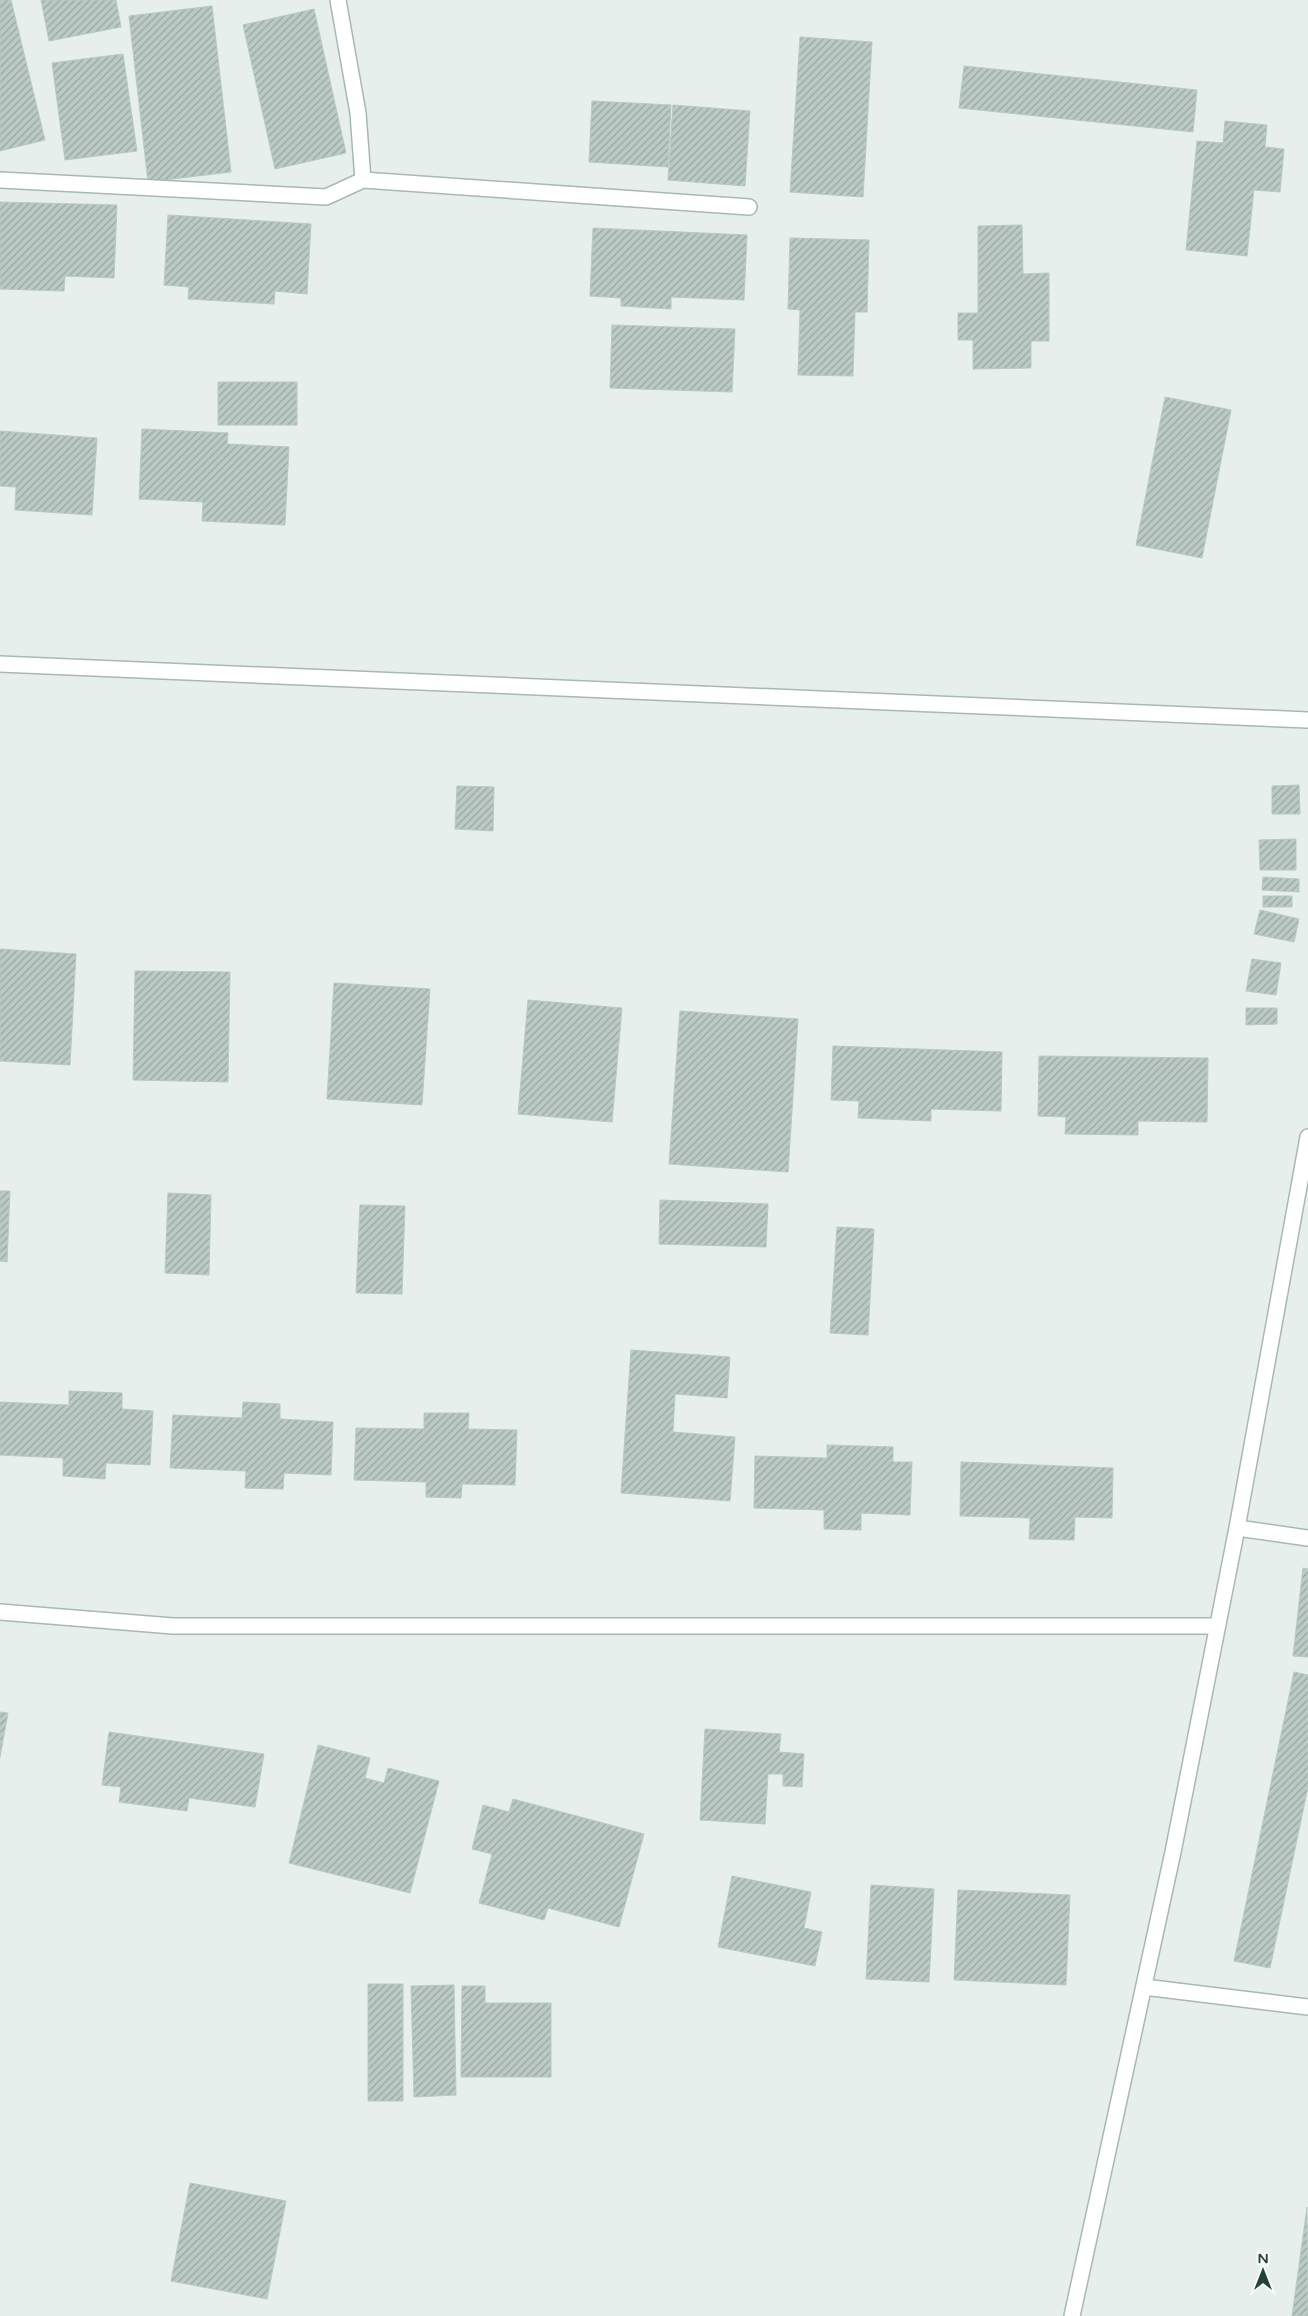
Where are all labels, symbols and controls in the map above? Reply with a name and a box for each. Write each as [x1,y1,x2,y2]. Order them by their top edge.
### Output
north arrow [1238,2246,1288,2296]
text: N [1257,2250,1269,2267]

